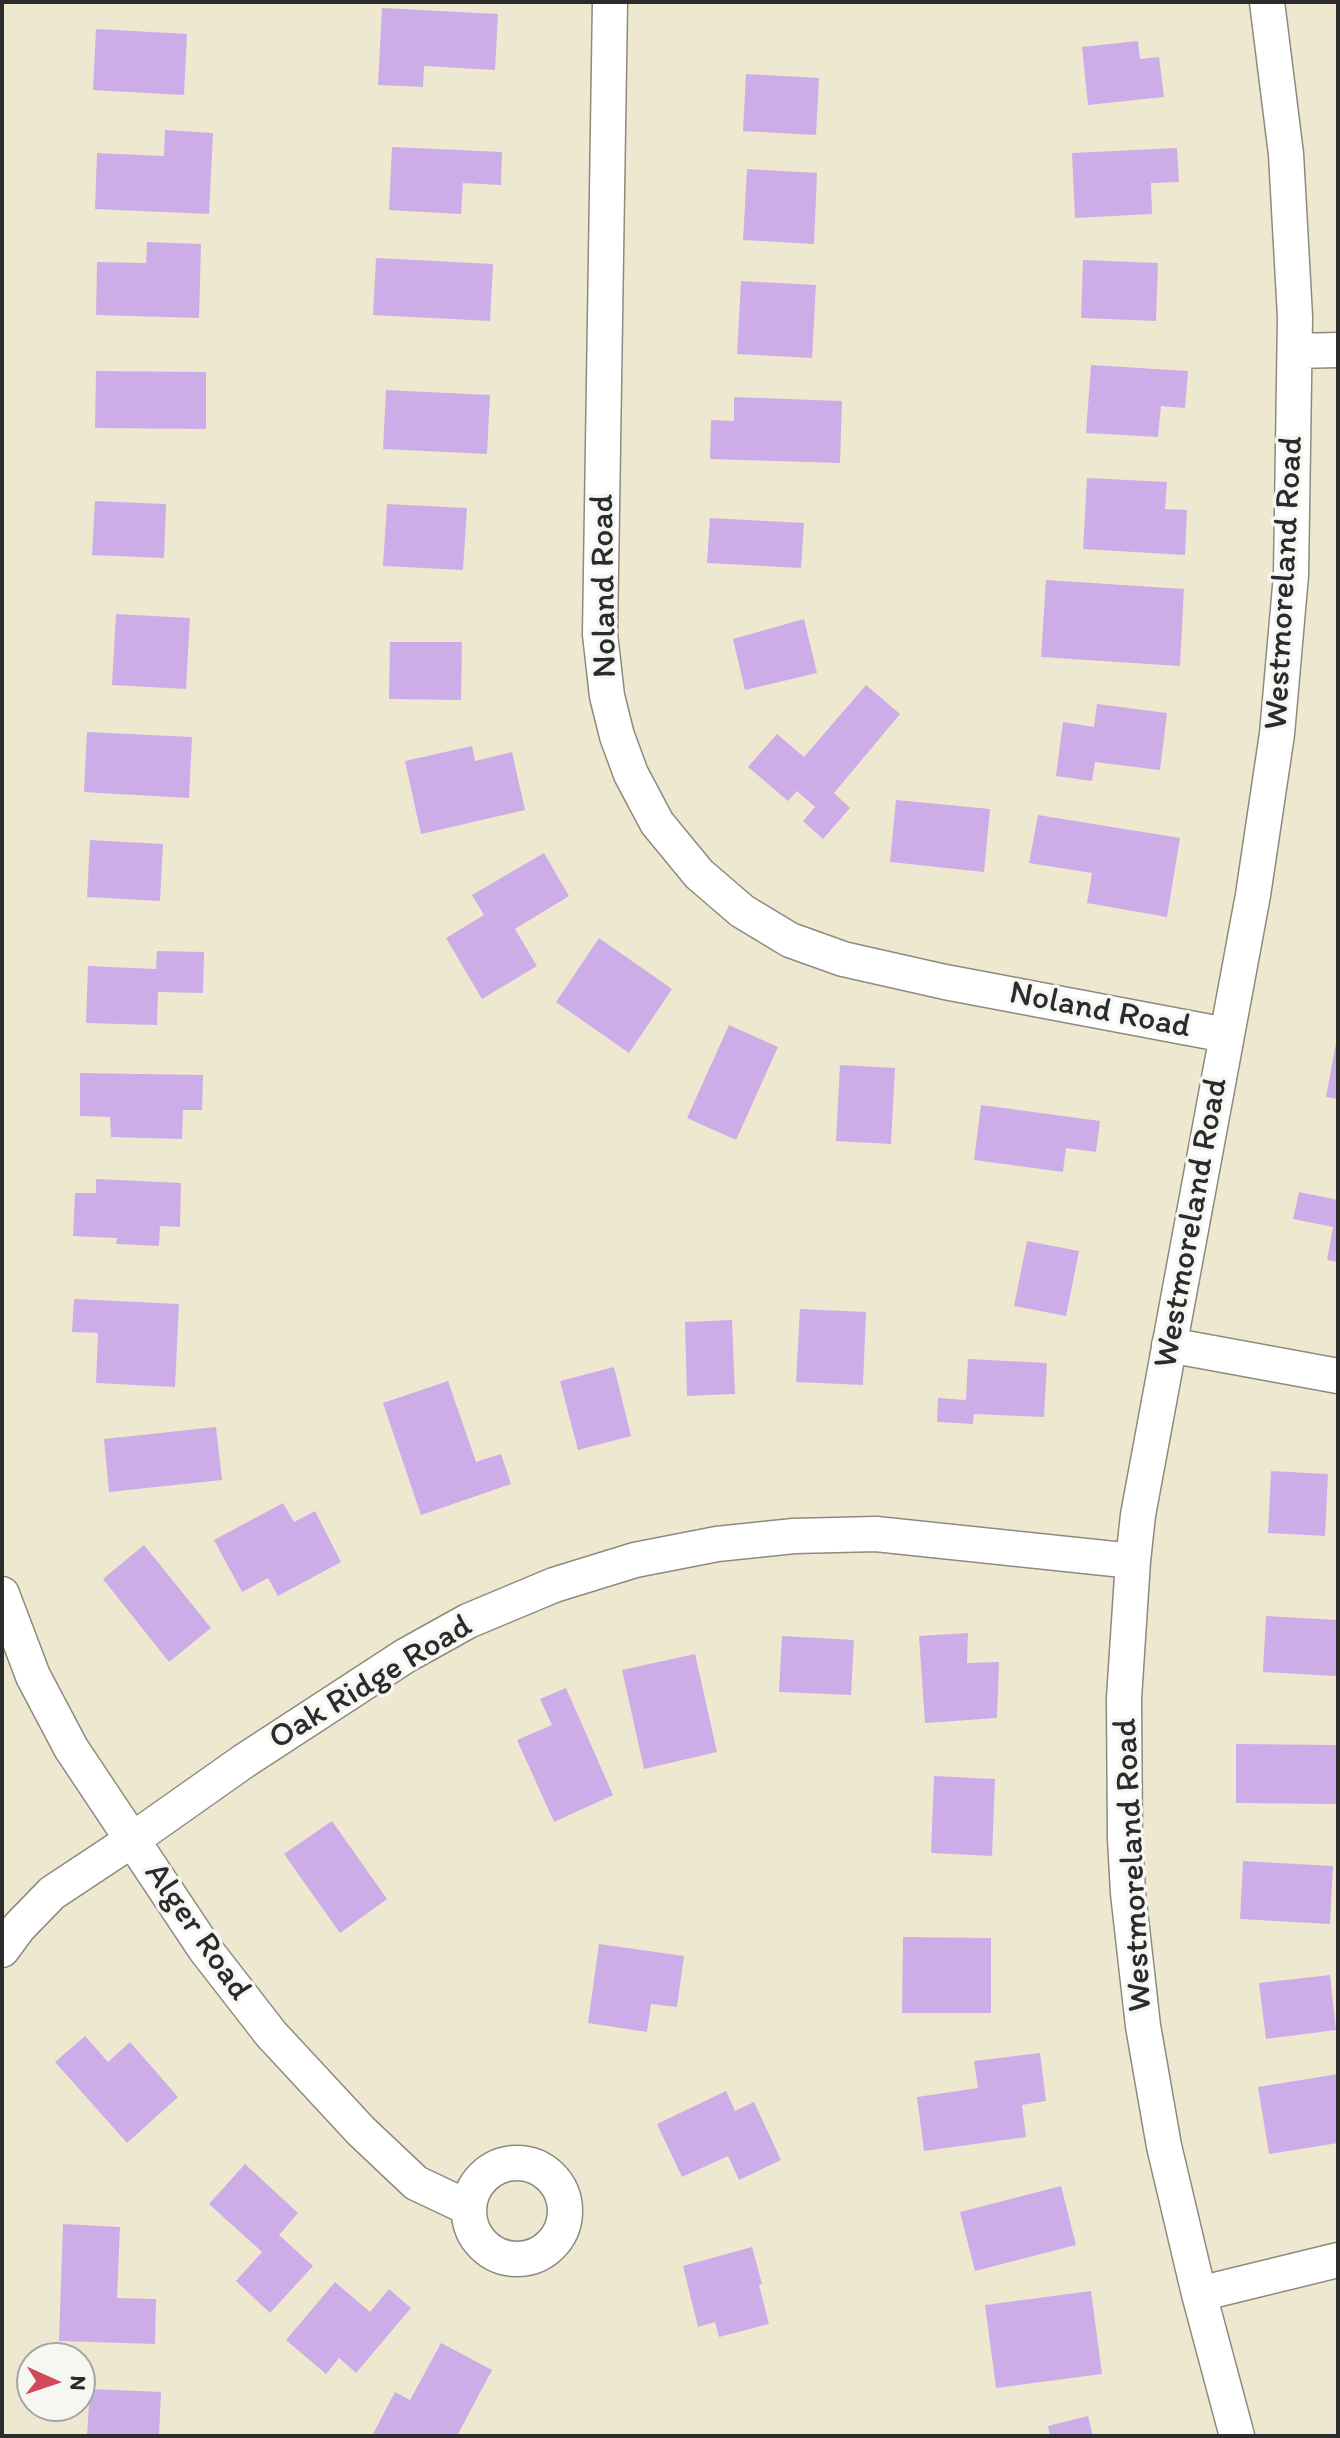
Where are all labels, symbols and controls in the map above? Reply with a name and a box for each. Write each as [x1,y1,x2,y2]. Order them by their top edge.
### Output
street label: Westmoreland Road [1257,435,1313,731]
street label: Noland Road [583,494,627,678]
street label: Noland Road [1006,973,1194,1049]
street label: Westmoreland Road [1146,1075,1238,1371]
street label: Oak Ridge Road [262,1606,480,1760]
street label: Westmoreland Road [1106,1717,1162,2013]
street label: Alger Road [135,1855,259,2009]
north arrow [16,2342,96,2422]
text: N [65,2375,92,2391]

